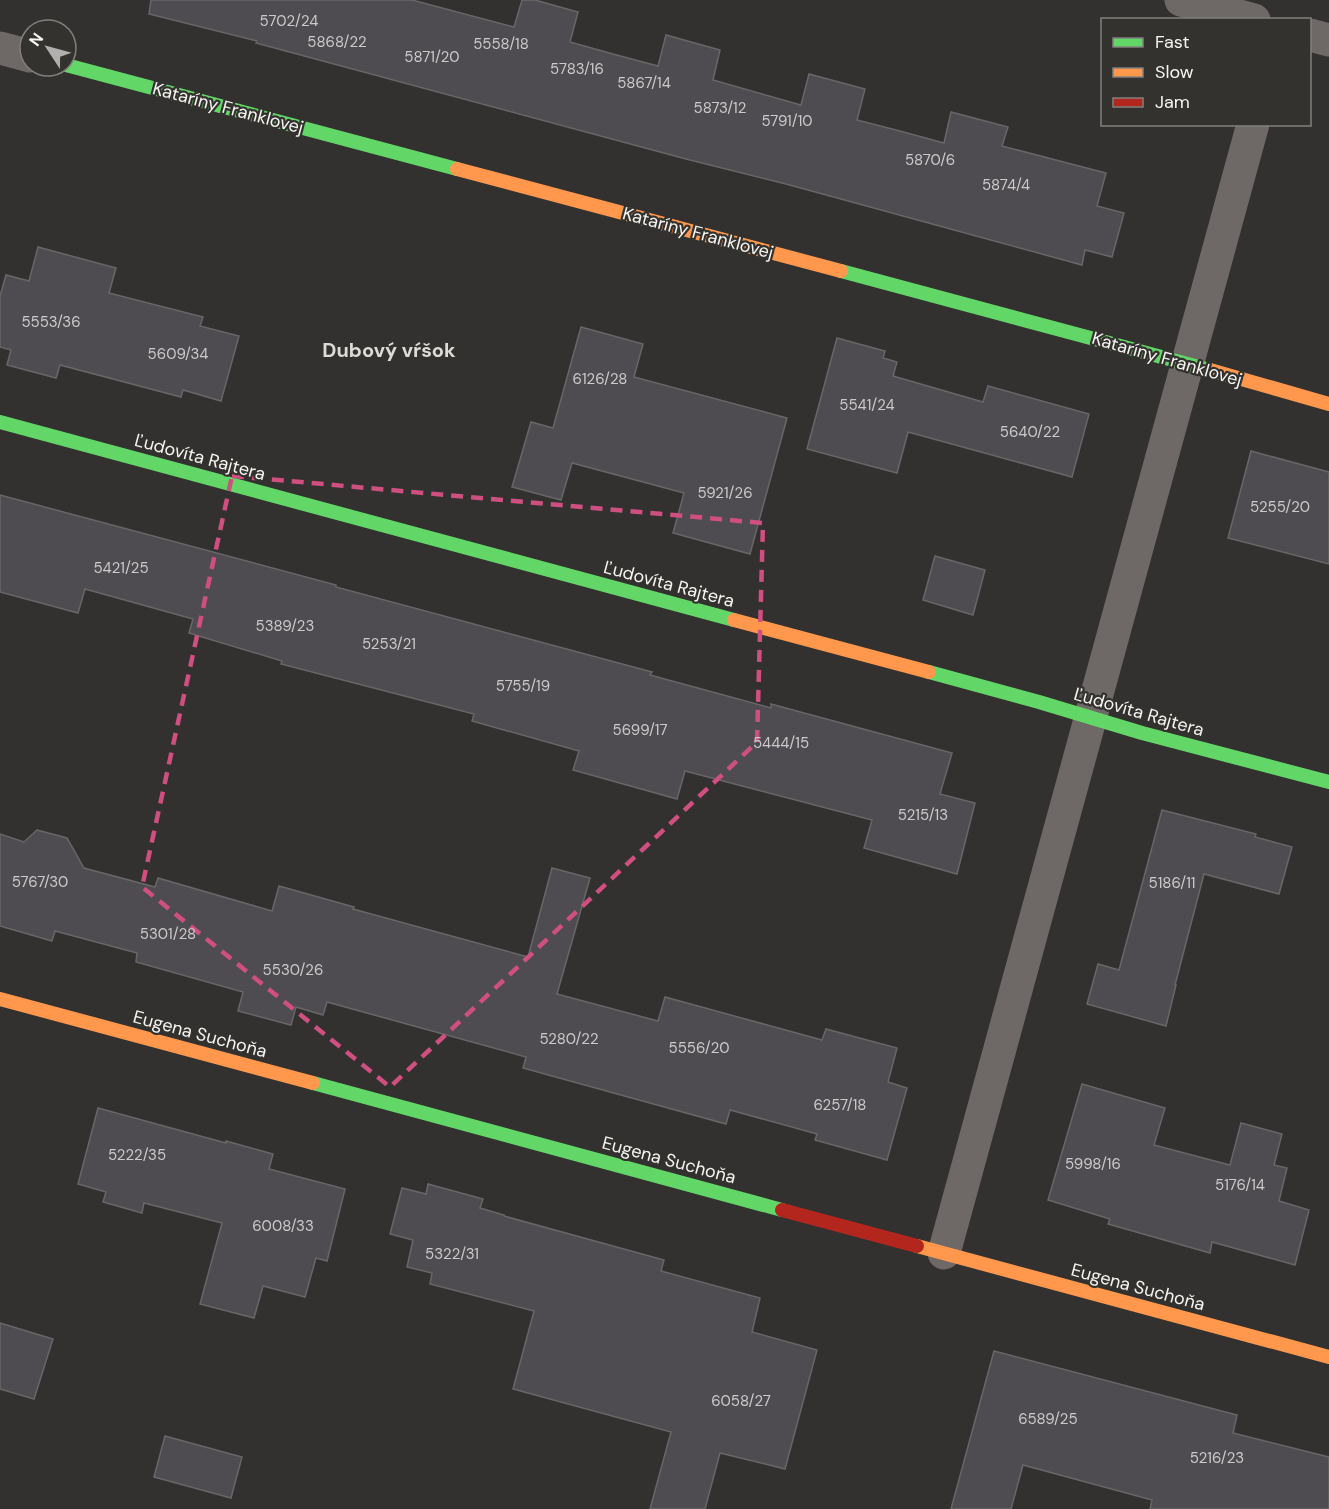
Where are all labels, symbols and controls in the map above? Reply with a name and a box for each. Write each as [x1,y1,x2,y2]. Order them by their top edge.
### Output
house number: 5702/24 [260,11,318,31]
north arrow [18,18,78,78]
legend [1101,18,1311,126]
text: N [24,29,48,50]
text: Fast [1155,30,1190,54]
house number: 5868/22 [307,32,367,52]
house number: 5558/18 [473,34,529,54]
house number: 5871/20 [404,47,460,67]
house number: 5783/16 [550,59,604,79]
text: Slow [1155,60,1194,84]
house number: 5867/14 [617,73,671,93]
street label: Kataríny Franklovej [150,76,306,140]
text: Jam [1155,90,1190,114]
house number: 5873/12 [694,98,746,118]
house number: 5791/10 [761,111,813,131]
house number: 5870/6 [905,150,955,170]
house number: 5874/4 [982,175,1030,195]
street label: Kataríny Franklovej [620,201,776,265]
house number: 5553/36 [21,312,81,332]
street label: Kataríny Franklovej [1089,326,1245,392]
district label: Dubový vŕšok [322,337,456,363]
house number: 5609/34 [148,344,208,364]
house number: 6126/28 [573,369,627,389]
house number: 5541/24 [839,395,895,415]
house number: 5640/22 [1000,422,1060,442]
street label: Ľudovíta Rajtera [132,428,268,486]
house number: 5921/26 [697,483,753,503]
house number: 5255/20 [1250,497,1310,517]
street label: Ľudovíta Rajtera [601,555,737,613]
house number: 5421/25 [93,558,149,578]
house number: 5389/23 [256,616,314,636]
house number: 5253/21 [362,634,416,654]
house number: 5755/19 [496,676,550,696]
street label: Ľudovíta Rajtera [1071,682,1207,742]
house number: 5699/17 [613,720,667,740]
house number: 5444/15 [753,733,809,753]
house number: 5215/13 [898,805,948,825]
house number: 5767/30 [12,872,68,892]
house number: 5186/11 [1148,873,1196,893]
house number: 5301/28 [140,924,196,944]
house number: 5530/26 [263,960,323,980]
street label: Eugena Suchoňa [130,1005,270,1063]
house number: 5280/22 [539,1029,599,1049]
house number: 5556/20 [669,1038,729,1058]
house number: 6257/18 [814,1095,866,1115]
street label: Eugena Suchoňa [599,1131,739,1189]
house number: 5222/35 [108,1145,166,1165]
house number: 5998/16 [1065,1154,1121,1174]
house number: 5176/14 [1215,1175,1265,1195]
house number: 6008/33 [252,1216,314,1236]
house number: 5322/31 [425,1244,479,1264]
street label: Eugena Suchoňa [1068,1258,1208,1316]
house number: 6058/27 [711,1391,771,1411]
house number: 6589/25 [1018,1409,1078,1429]
house number: 5216/23 [1190,1448,1244,1468]

